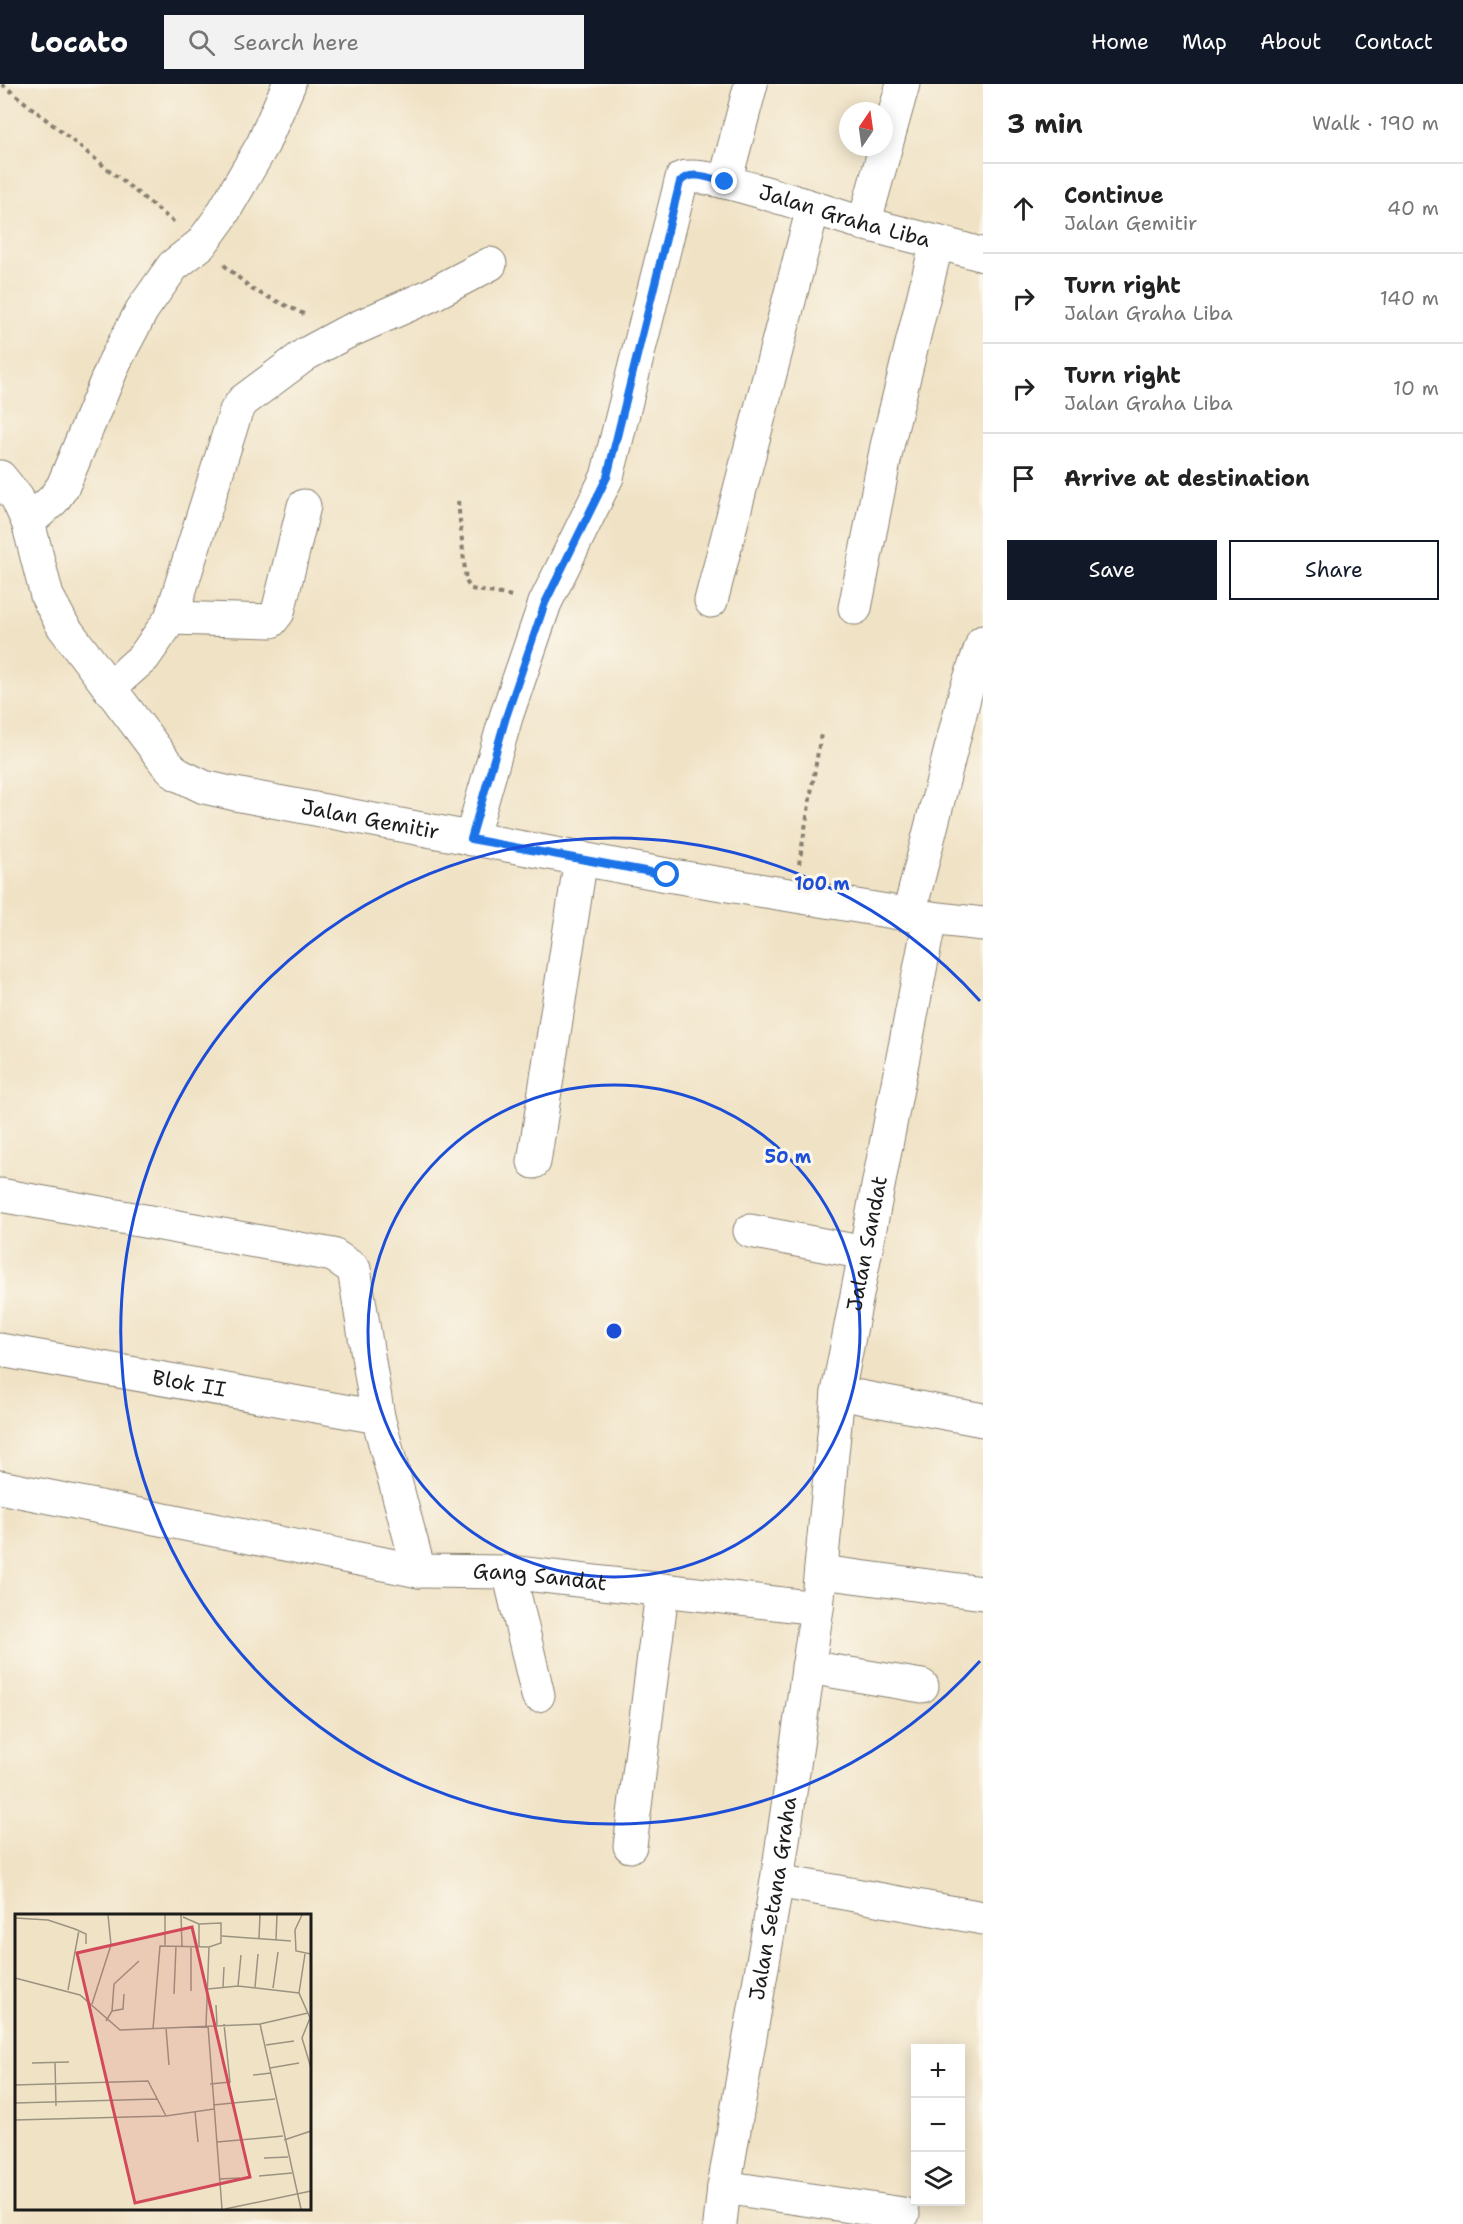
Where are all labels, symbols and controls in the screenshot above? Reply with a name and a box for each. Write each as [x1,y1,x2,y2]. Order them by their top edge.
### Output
search box [164,15,584,69]
text: Locato [30,23,128,61]
icon: search [185,26,218,59]
text: Search here [233,28,359,57]
text: Home [1091,28,1149,56]
text: Map [1182,28,1227,56]
text: About [1260,28,1321,56]
text: Contact [1354,28,1433,56]
north arrow [839,102,893,156]
text: 3 min [1007,106,1083,141]
text: Walk · 190 m [1312,110,1439,136]
route end [711,168,737,194]
street label: Jalan Graha Liba [755,178,933,254]
text: Continue [1064,181,1164,210]
icon: ahead [1007,192,1040,225]
text: 40 m [1387,195,1439,221]
text: Jalan Gemitir [1064,210,1197,236]
text: Turn right [1064,271,1181,300]
icon: right [1007,282,1040,315]
text: 140 m [1380,285,1439,311]
text: Jalan Graha Liba [1064,300,1233,326]
text: Turn right [1064,361,1181,390]
icon: right [1007,372,1040,405]
text: 10 m [1393,375,1439,401]
text: Jalan Graha Liba [1064,390,1233,416]
icon: arrive [1007,462,1040,495]
text: Arrive at destination [1064,464,1310,493]
button: Save [1007,540,1217,600]
button: Share [1229,540,1439,600]
street label: Jalan Gemitir [299,793,442,846]
route start [653,861,679,887]
text: 100 m [794,872,850,896]
text: 50 m [765,1145,812,1169]
street label: Jalan Sandat [840,1173,894,1314]
centre of rings [604,1321,624,1341]
street label: Blok II [150,1363,228,1404]
street label: Gang Sandat [473,1558,608,1597]
street label: Jalan Setana Graha [743,1795,803,2002]
inset map [15,1914,310,2209]
map controls [911,2044,965,2206]
button: + [911,2044,965,2098]
button: − [911,2098,965,2152]
button: layers [911,2152,965,2206]

